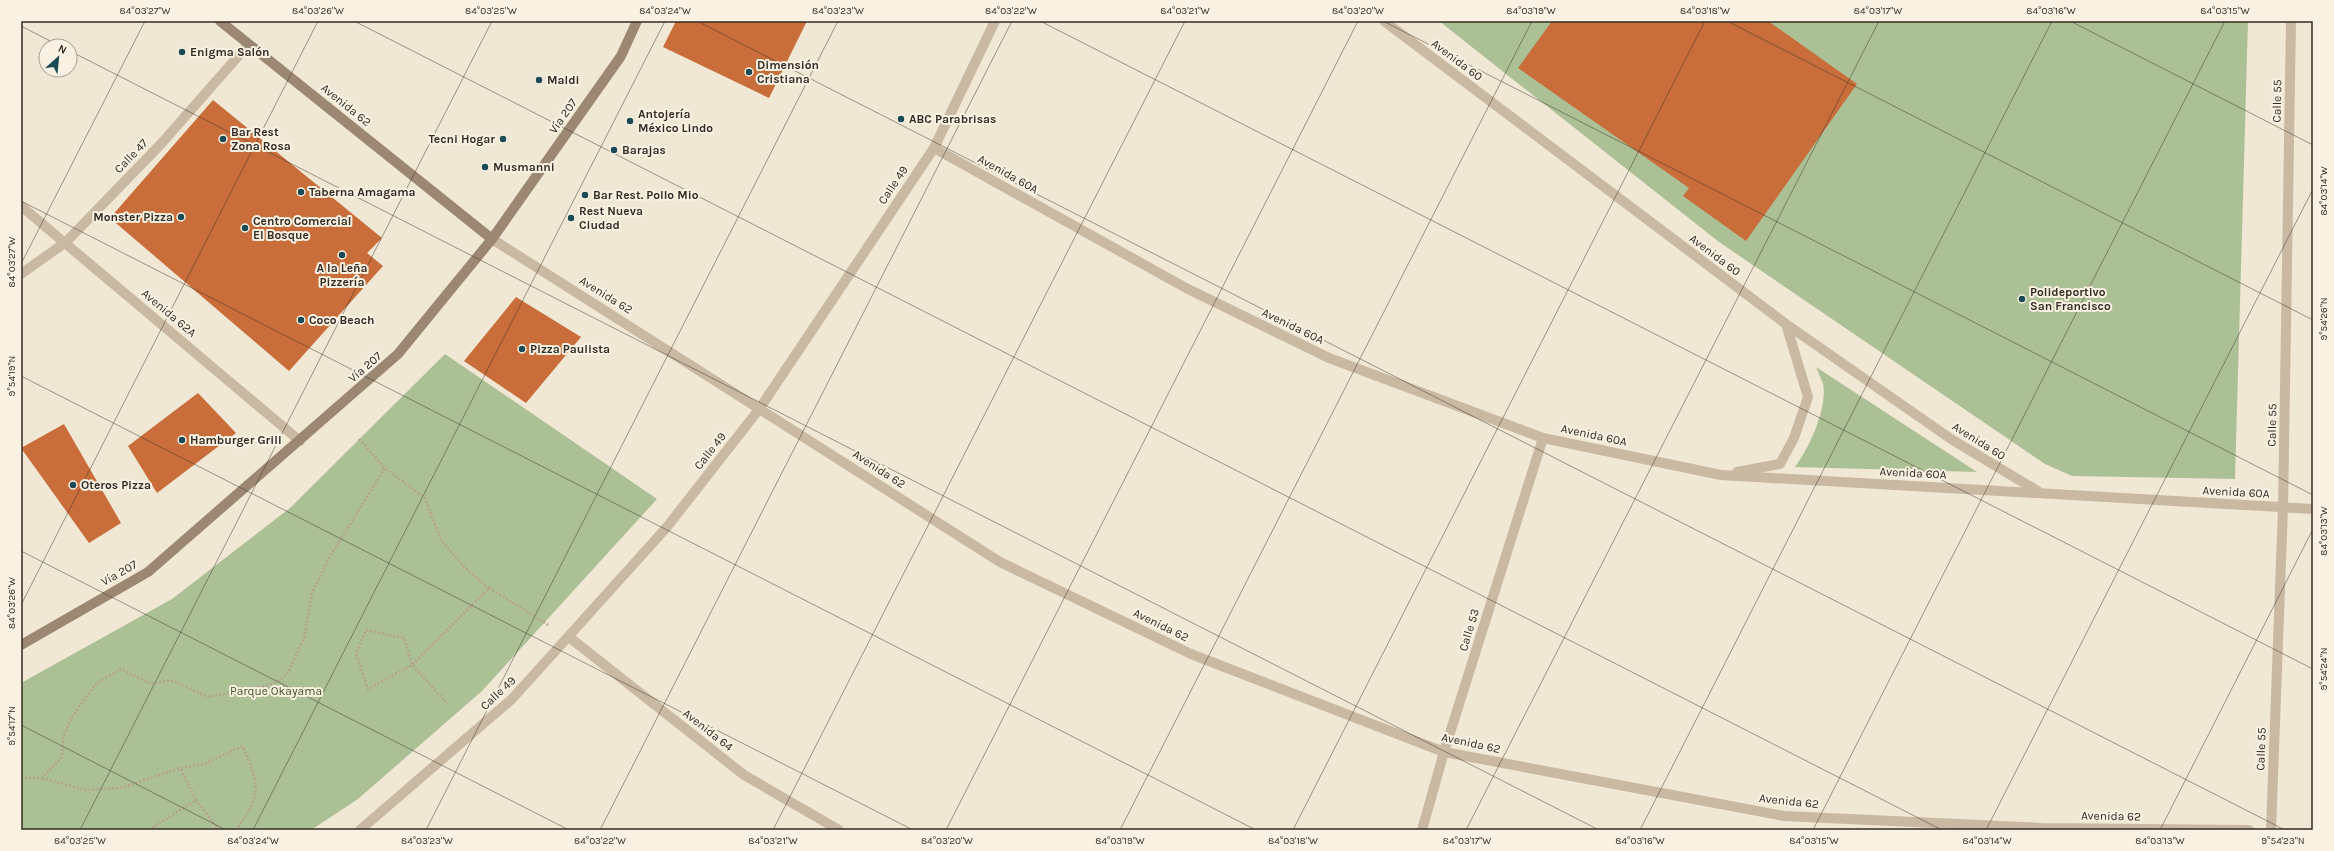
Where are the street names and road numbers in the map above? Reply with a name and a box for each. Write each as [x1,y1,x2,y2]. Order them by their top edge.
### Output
street label: Avenida 60 [1429,36,1485,84]
street label: Calle 55 [2270,79,2284,123]
street label: Avenida 62 [318,81,374,129]
street label: Vía 207 [546,96,580,136]
street label: Calle 47 [111,136,151,176]
street label: Avenida 60A [975,152,1041,196]
street label: Calle 49 [875,163,911,207]
street label: Avenida 60 [1687,231,1743,279]
street label: Avenida 62 [577,273,635,317]
street label: Avenida 62A [139,286,199,340]
street label: Avenida 60A [1260,305,1326,347]
street label: Vía 207 [346,349,385,385]
street label: Calle 55 [2265,403,2279,447]
street label: Avenida 60 [1950,419,2008,463]
street label: Avenida 60A [1560,421,1628,449]
street label: Calle 49 [691,430,729,472]
street label: Avenida 62 [850,447,908,491]
street label: Avenida 60A [1879,464,1947,482]
street label: Avenida 60A [2202,483,2270,501]
street label: Vía 207 [98,557,140,589]
street label: Avenida 62 [1131,606,1191,644]
street label: Calle 53 [1456,607,1482,653]
street label: Calle 49 [477,673,519,713]
street label: Avenida 64 [680,706,736,754]
street label: Calle 55 [2253,727,2269,771]
street label: Avenida 62 [1440,730,1502,756]
street label: Avenida 62 [1758,791,1820,811]
street label: Avenida 62 [2081,808,2141,824]

